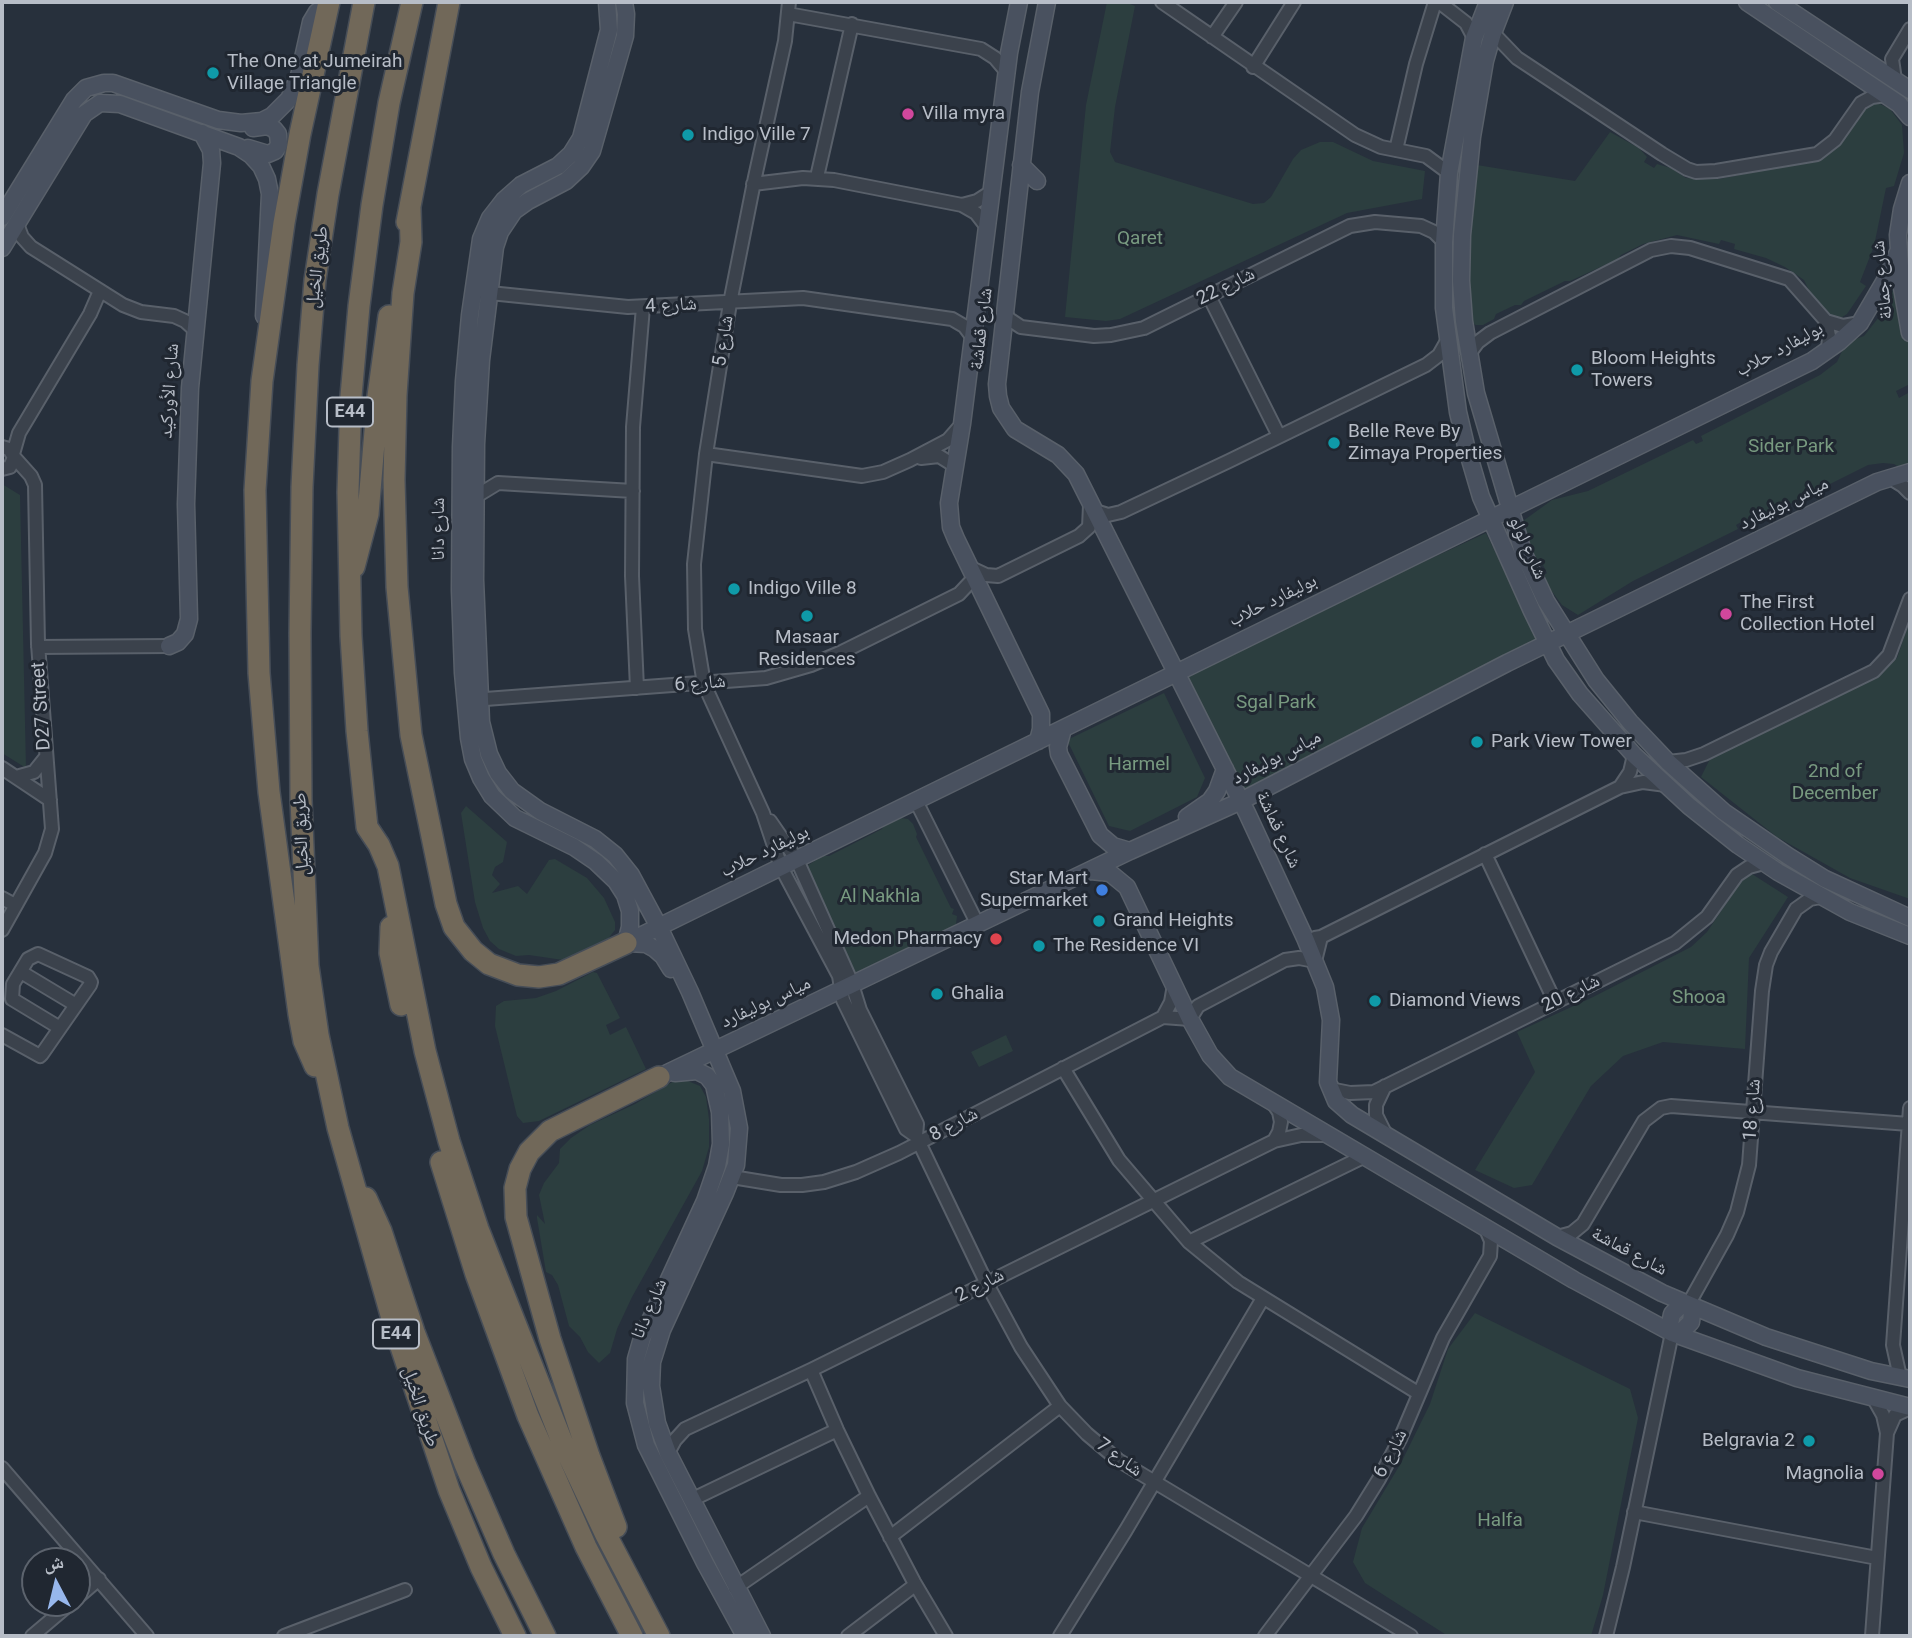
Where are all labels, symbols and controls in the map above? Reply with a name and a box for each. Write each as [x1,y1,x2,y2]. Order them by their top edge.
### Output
place label: The One at Jumeirah Village Triangle [227,51,402,95]
marker: The One at Jumeirah Village Triangle [205,65,221,81]
place label: Villa myra [922,103,1005,125]
marker: Villa myra [900,106,916,122]
place label: Indigo Ville 7 [702,124,811,146]
marker: Indigo Ville 7 [680,127,696,143]
street label: طريق الخيل [302,224,334,310]
park label: Qaret [1117,228,1163,250]
street label: شارع جمانة [1868,239,1898,321]
street label: شارع 22 [1193,263,1259,311]
street label: شارع قماشة [966,287,998,371]
street label: شارع 4 [645,293,697,319]
street label: شارع 5 [709,314,739,368]
street label: بوليفارد حلاب [1733,318,1827,382]
street label: شارع الأوركيد [155,343,185,439]
place label: Bloom Heights Towers [1591,348,1716,392]
marker: Bloom Heights Towers [1569,362,1585,378]
road number: E44 [327,398,373,426]
place label: Belle Reve By Zimaya Properties [1348,421,1502,465]
marker: Belle Reve By Zimaya Properties [1326,435,1342,451]
park label: Sider Park [1748,436,1834,458]
street label: مياس بوليفارد [1736,473,1832,535]
street label: شارع دانا [428,497,450,561]
street label: شارع لولو [1503,513,1551,583]
street label: بوليفارد حلاب [1225,570,1321,632]
place label: Indigo Ville 8 [748,578,857,600]
marker: Indigo Ville 8 [726,581,742,597]
place label: The First Collection Hotel [1740,592,1875,636]
marker: The First Collection Hotel [1718,606,1734,622]
marker: Masaar Residences [799,608,815,624]
place label: Masaar Residences [758,627,856,671]
street label: D27 Street [28,661,56,751]
street label: شارع 6 [674,671,726,697]
park label: Sgal Park [1236,692,1316,714]
street label: مياس بوليفارد [1229,726,1325,790]
place label: Park View Tower [1491,731,1632,753]
marker: Park View Tower [1469,734,1485,750]
park label: Harmel [1108,754,1170,776]
park label: 2nd of December [1792,761,1878,805]
street label: شارع قماشة [1250,788,1306,872]
street label: طريق الخيل [289,792,315,876]
street label: بوليفارد حلاب [717,821,813,883]
place label: Star Mart Supermarket [980,868,1088,912]
marker: Star Mart Supermarket [1094,882,1110,898]
park label: Al Nakhla [840,886,920,908]
place label: Grand Heights [1113,910,1234,932]
marker: Grand Heights [1091,913,1107,929]
place label: Medon Pharmacy [833,928,982,950]
marker: Medon Pharmacy [988,931,1004,947]
place label: The Residence VI [1053,935,1199,957]
marker: The Residence VI [1031,938,1047,954]
street label: شارع 20 [1538,970,1604,1018]
street label: مياس بوليفارد [717,972,815,1034]
place label: Ghalia [951,983,1004,1005]
marker: Ghalia [929,986,945,1002]
park label: Shooa [1672,987,1726,1009]
place label: Diamond Views [1389,990,1521,1012]
marker: Diamond Views [1367,993,1383,1009]
street label: شارع 18 [1739,1078,1767,1142]
street label: شارع 8 [926,1103,982,1147]
street label: شارع قماشة [1587,1223,1671,1281]
street label: شارع 2 [952,1264,1008,1308]
street label: شارع دانا [627,1275,673,1343]
road number: E44 [373,1320,419,1349]
street label: طريق الخيل [396,1364,444,1450]
street label: شارع 6 [1369,1426,1413,1482]
place label: Belgravia 2 [1702,1430,1795,1452]
marker: Belgravia 2 [1801,1433,1817,1449]
street label: شارع 7 [1091,1434,1147,1482]
place label: Magnolia [1786,1463,1864,1485]
marker: Magnolia [1870,1466,1886,1482]
park label: Halfa [1477,1510,1523,1532]
north arrow [21,1547,91,1617]
text: ش [42,1550,65,1575]

